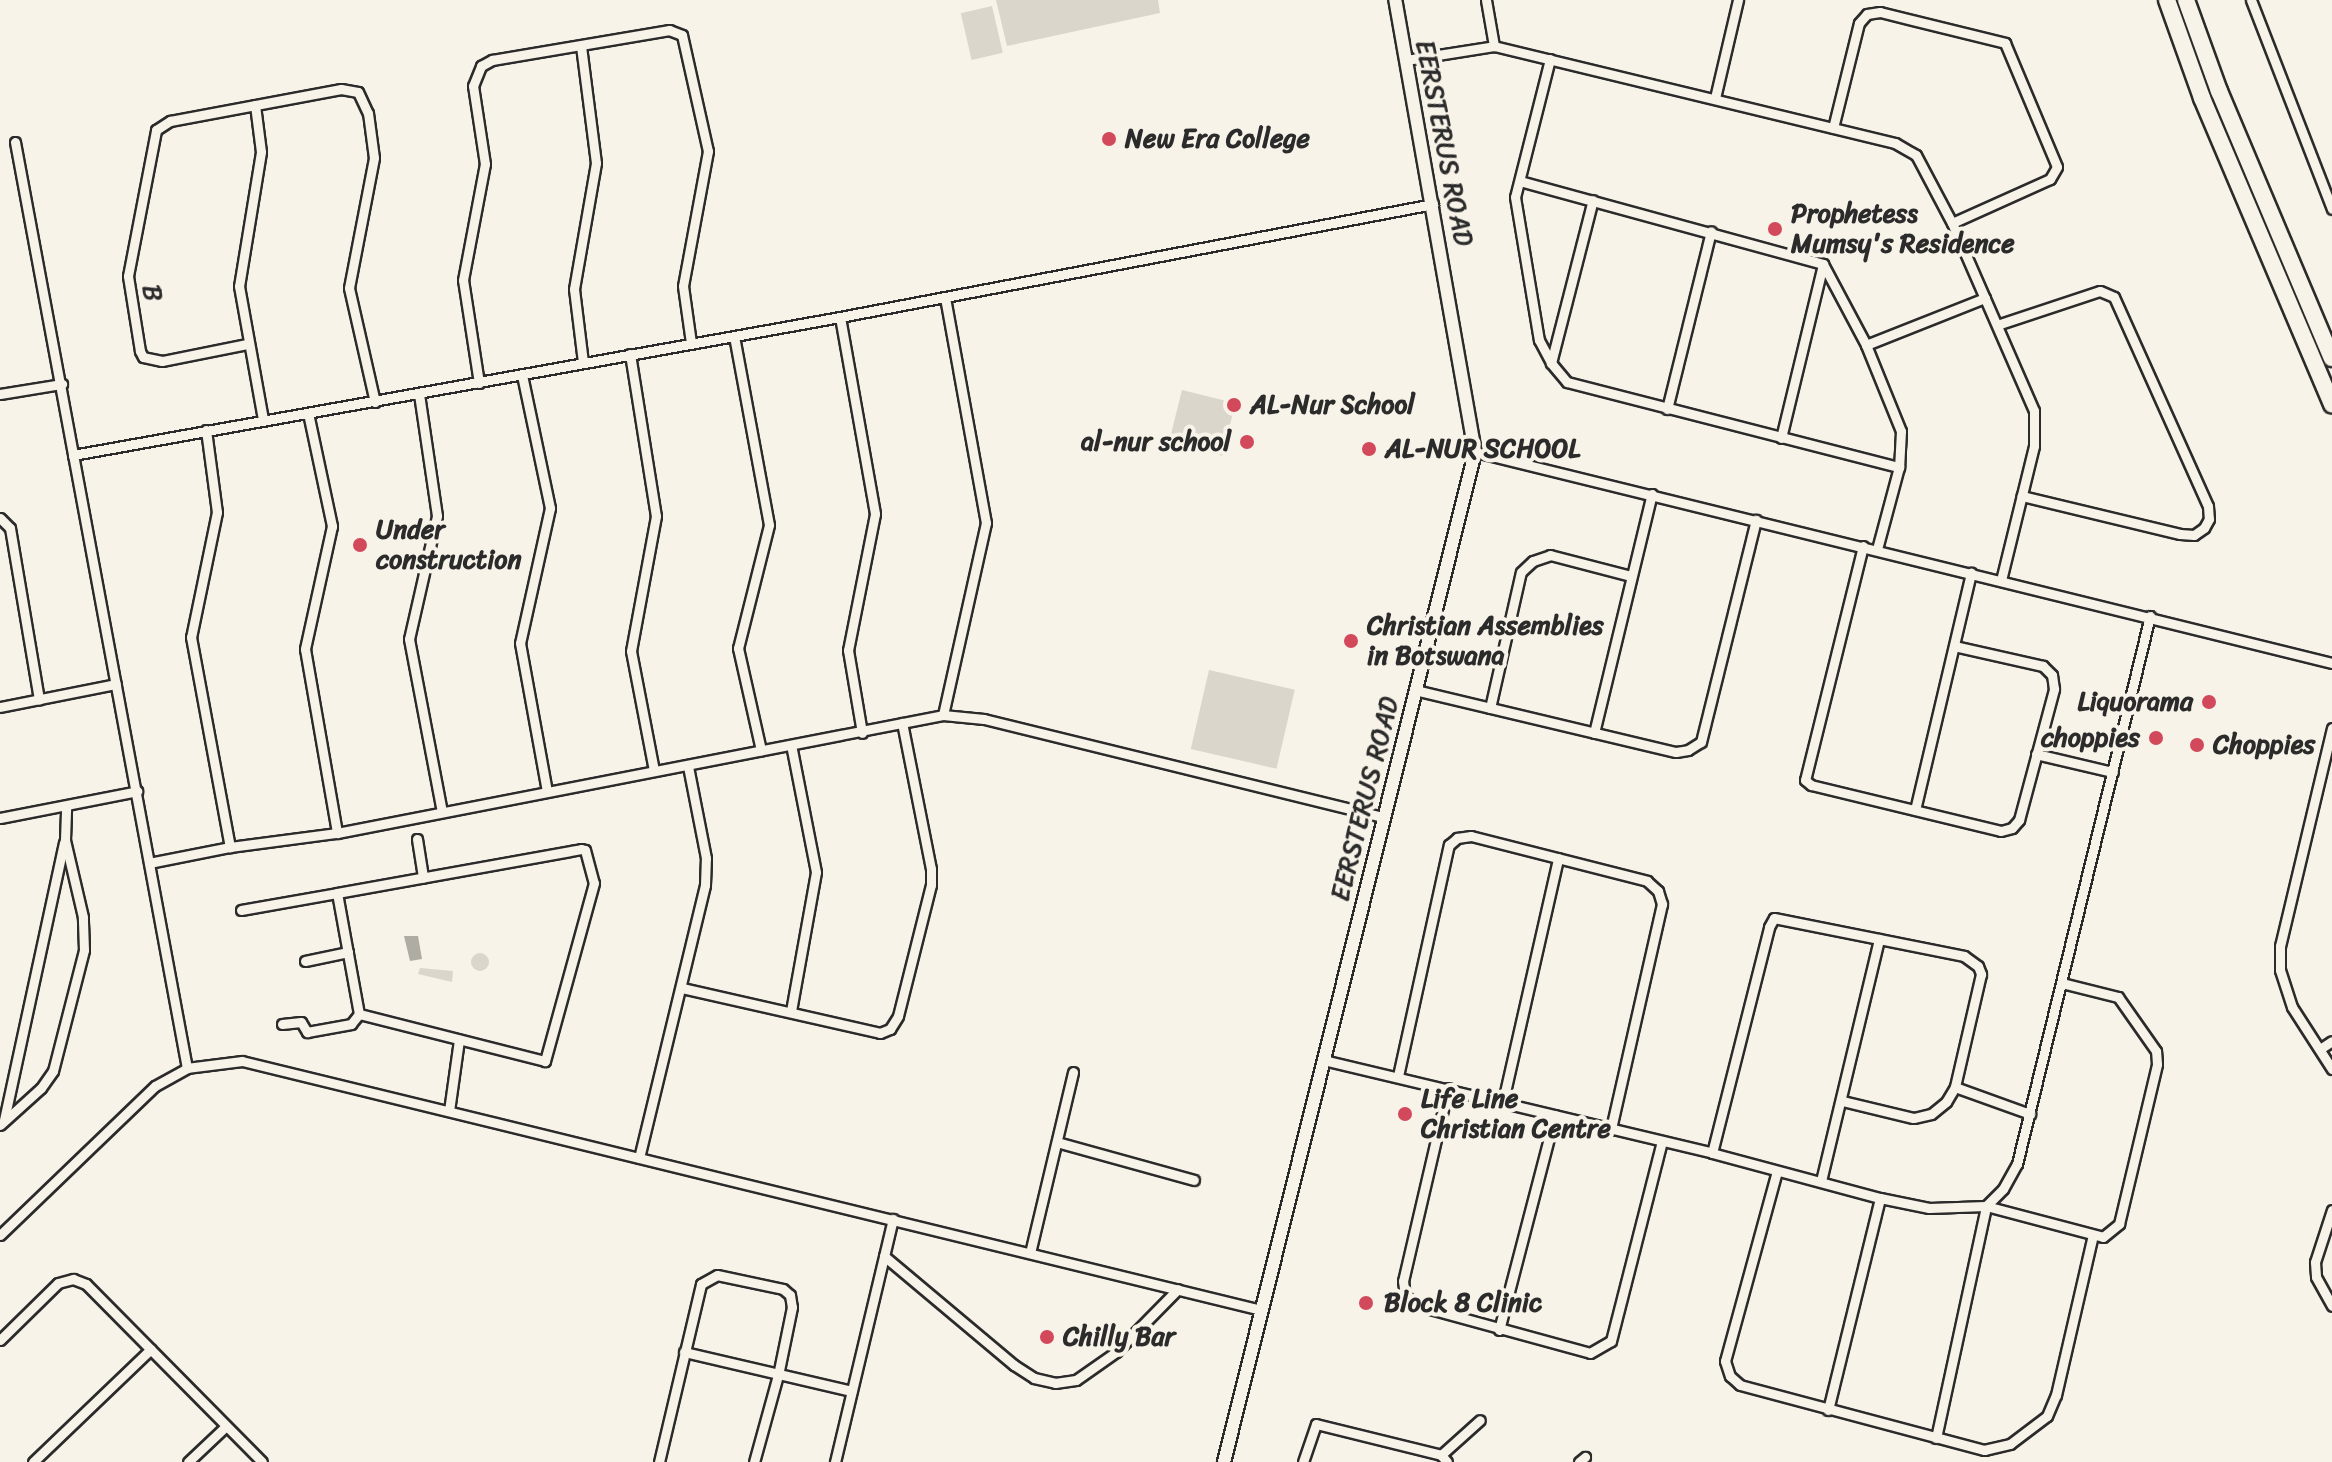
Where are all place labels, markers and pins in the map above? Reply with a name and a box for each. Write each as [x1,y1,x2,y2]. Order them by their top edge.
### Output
place label: New Era College [1125,123,1309,155]
marker: New Era College [1100,130,1118,148]
place label: Prophetess Mumsy's Residence [1791,198,2015,260]
marker: Prophetess Mumsy's Residence [1766,220,1784,238]
place label: AL-Nur School [1250,389,1418,421]
marker: AL-Nur School [1225,396,1243,414]
place label: al-nur school [1081,426,1231,458]
marker: al-nur school [1238,433,1256,451]
place label: AL-NUR SCHOOL [1385,433,1580,465]
marker: AL-NUR SCHOOL [1360,440,1378,458]
place label: Under construction [376,514,522,576]
marker: Under construction [351,536,369,554]
place label: Christian Assemblies in Botswana [1367,610,1604,672]
marker: Christian Assemblies in Botswana [1342,632,1360,650]
place label: Liquorama [2078,686,2193,718]
marker: Liquorama [2200,693,2218,711]
place label: choppies [2041,722,2140,754]
marker: choppies [2147,729,2165,747]
place label: Choppies [2213,729,2315,761]
marker: Choppies [2188,736,2206,754]
place label: Life Line Christian Centre [1421,1083,1611,1144]
marker: Life Line Christian Centre [1396,1105,1414,1123]
place label: Block 8 Clinic [1384,1287,1542,1319]
marker: Block 8 Clinic [1355,1292,1377,1314]
place label: Chilly Bar [1063,1321,1175,1353]
marker: Chilly Bar [1038,1328,1056,1346]

